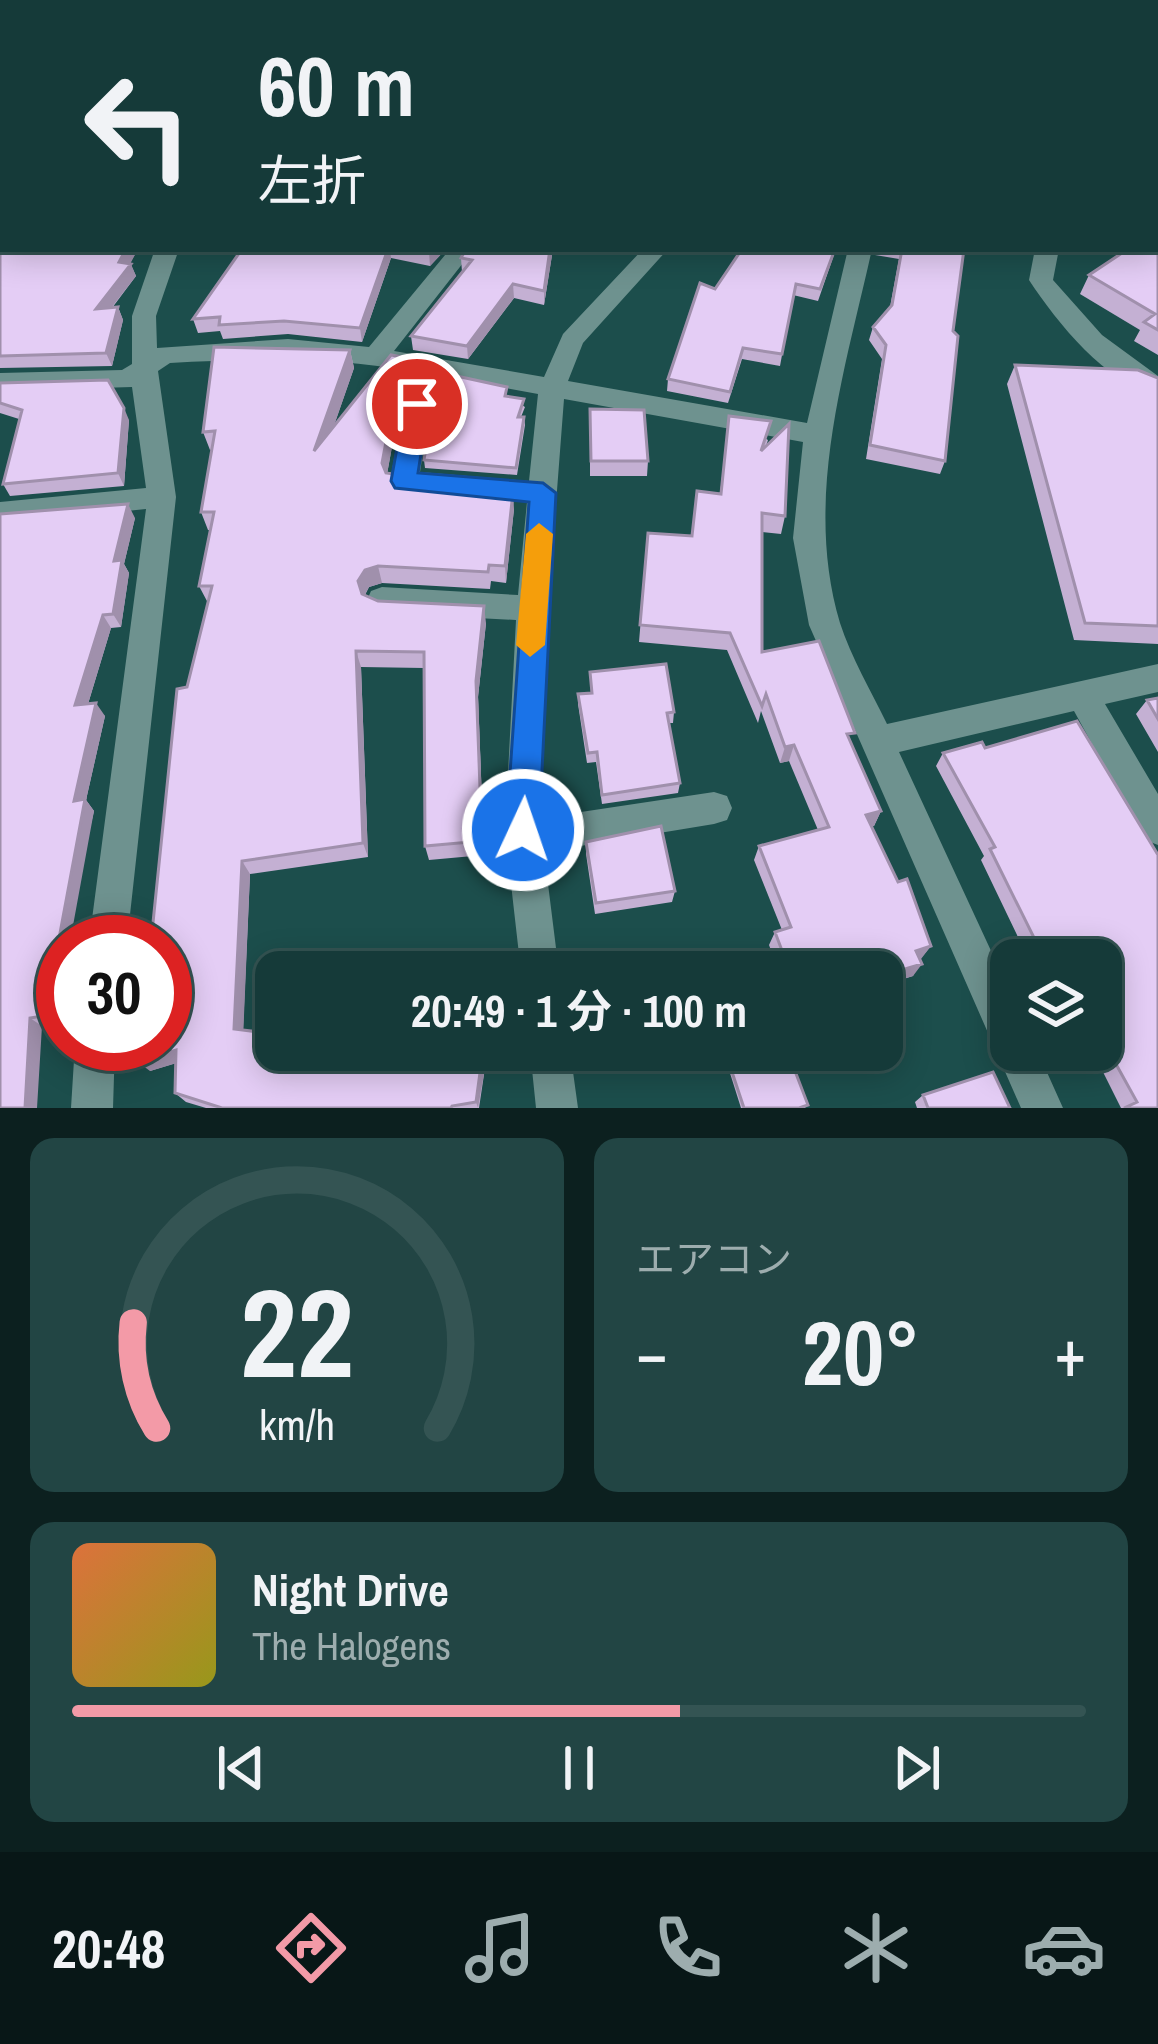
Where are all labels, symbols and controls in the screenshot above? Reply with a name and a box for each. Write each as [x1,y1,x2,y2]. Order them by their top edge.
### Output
text: 60 m [258,29,415,142]
icon: left [60,48,216,204]
text: 左折 [258,144,366,217]
pin [366,353,468,455]
icon: arrive [384,371,450,437]
position arrow [460,767,586,893]
speed limit sign: 30 [36,915,192,1071]
map controls [990,939,1122,1071]
button: layers [990,939,1122,1071]
text: 20:49 · 1 分 · 100 m [411,980,747,1041]
text: エアコン [636,1233,792,1285]
text: 22 [240,1248,354,1416]
text: 20° [802,1292,920,1413]
text: − [636,1308,668,1397]
text: + [1054,1308,1086,1397]
text: km/h [259,1396,335,1453]
text: Night Drive [252,1559,449,1620]
text: The Halogens [252,1620,451,1672]
icon: previous [208,1735,274,1801]
icon: pause [546,1735,612,1801]
icon: next [884,1735,950,1801]
icon: directions [269,1906,353,1990]
icon: music [458,1906,542,1990]
icon: phone [646,1906,730,1990]
icon: climate [834,1906,918,1990]
icon: car [1022,1906,1106,1990]
text: 20:48 [52,1912,165,1985]

